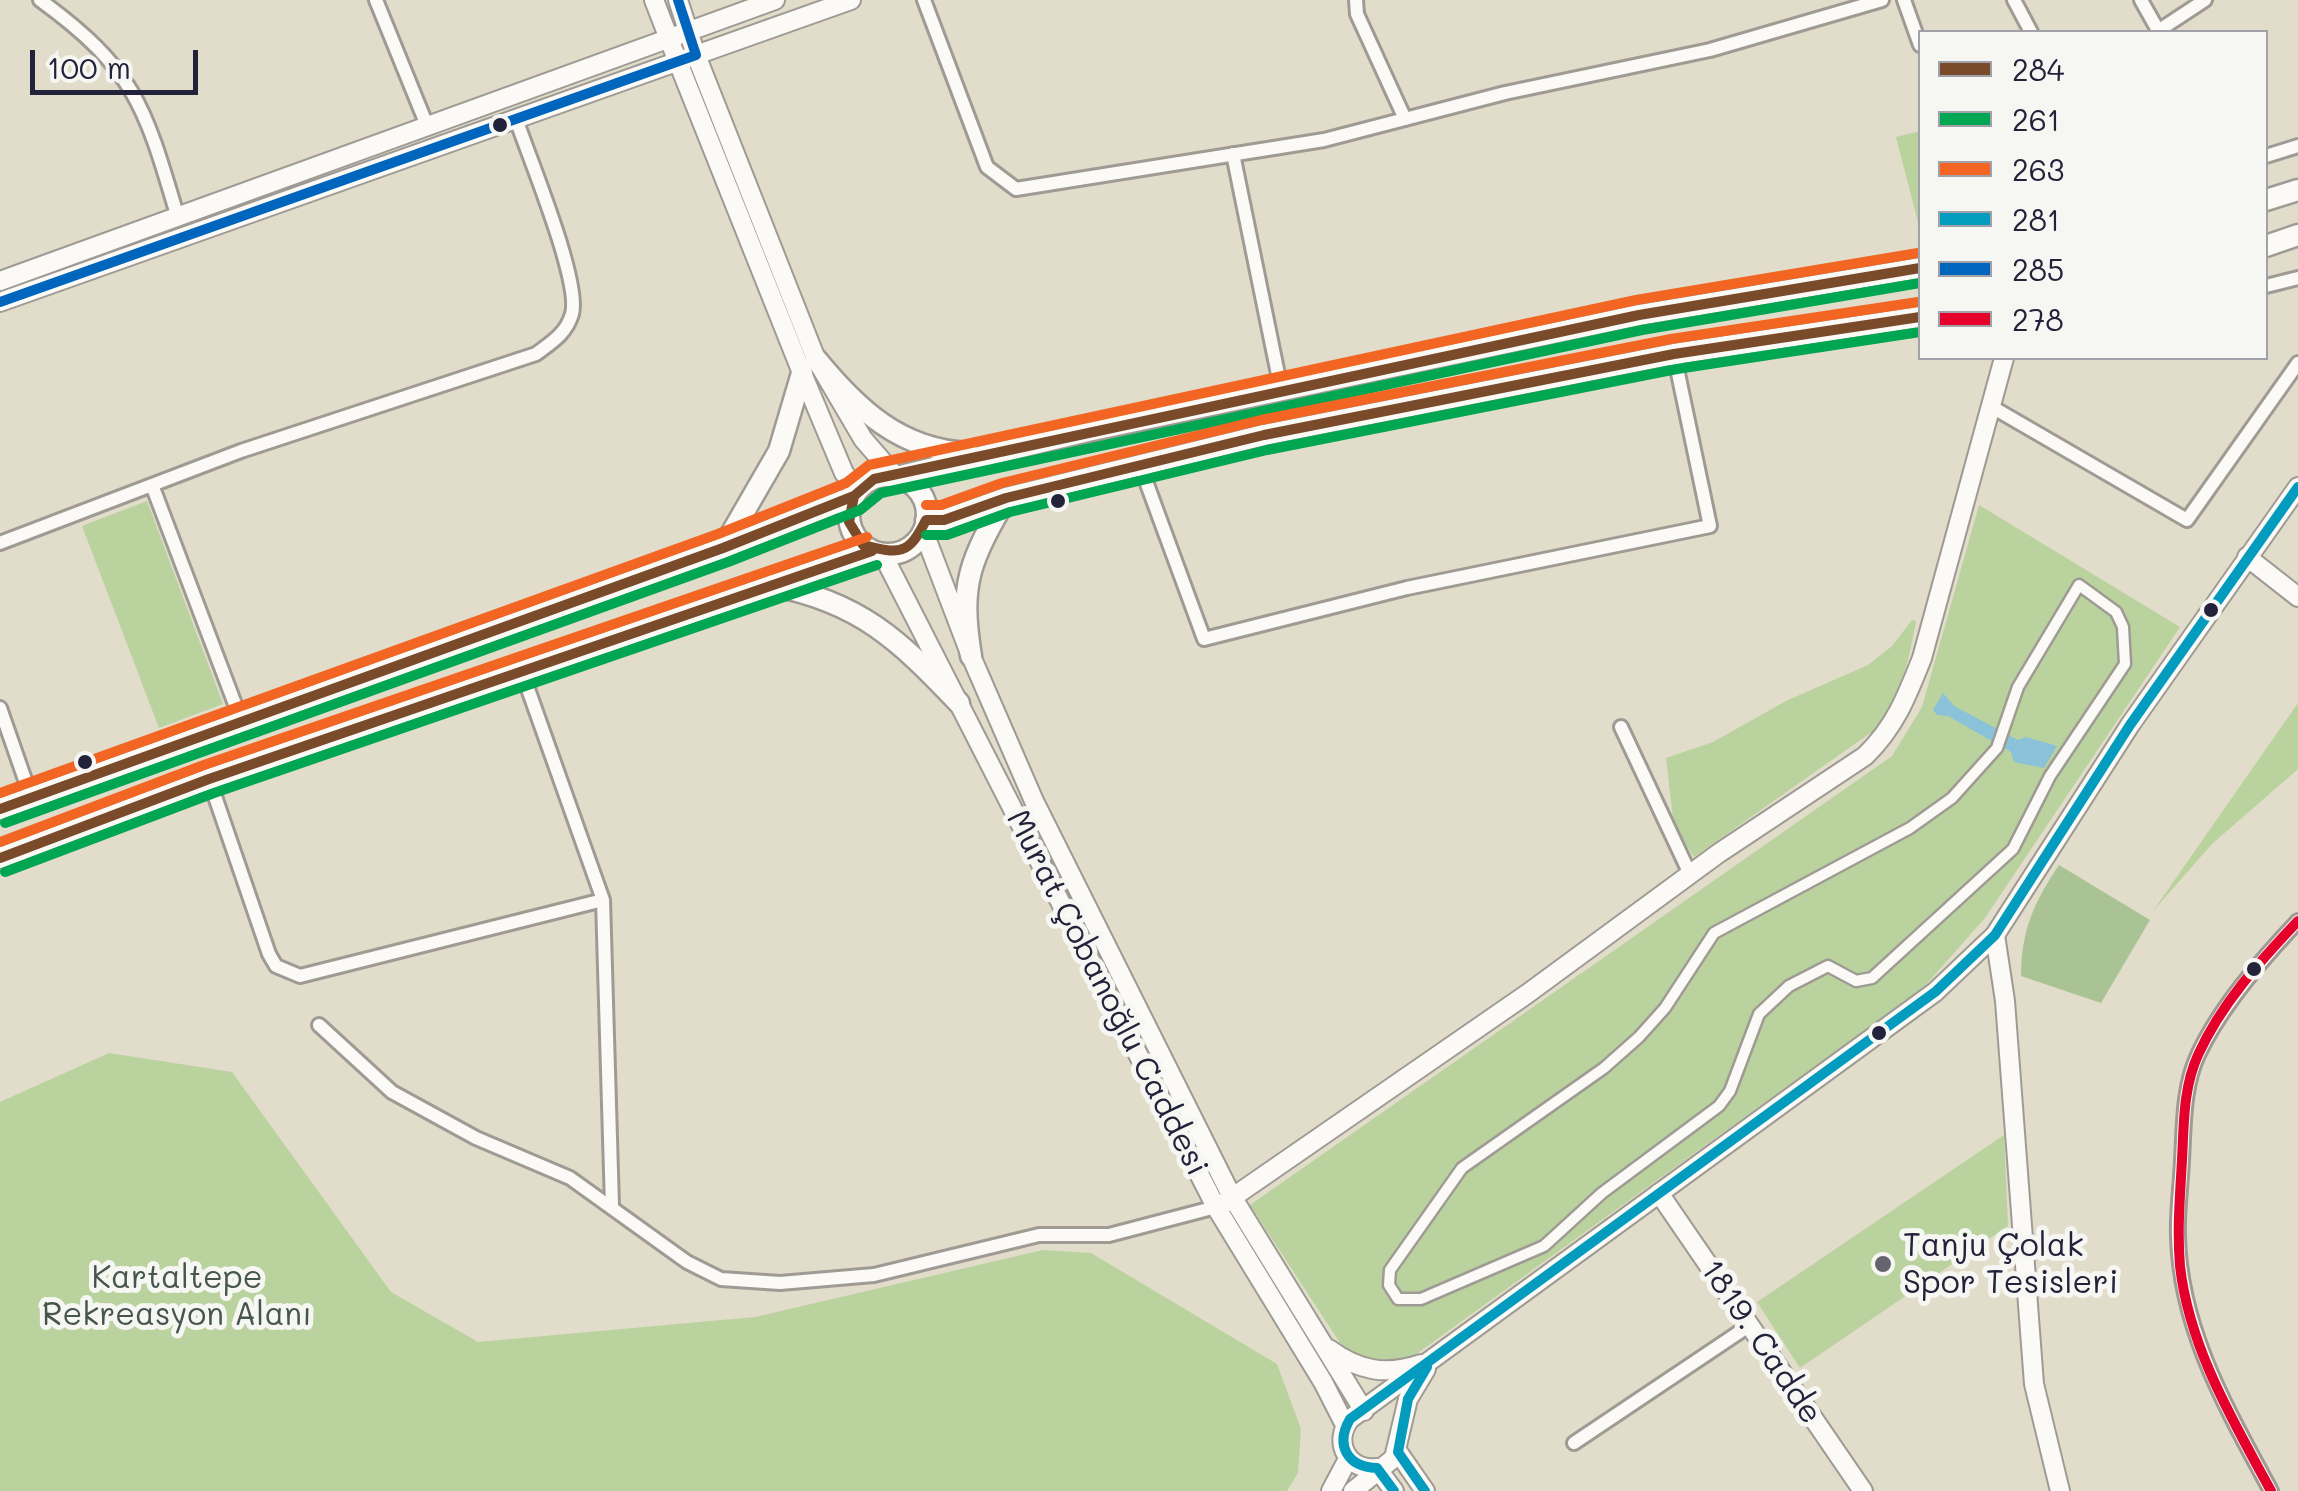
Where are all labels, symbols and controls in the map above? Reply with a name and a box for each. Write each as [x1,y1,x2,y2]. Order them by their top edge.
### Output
scale bar [35,30,202,92]
legend [1918,30,2268,360]
text: 100 m [47,47,131,87]
text: 284 [2012,49,2064,89]
text: 261 [2012,99,2060,139]
unlabelled marker [490,115,510,135]
text: 263 [2012,149,2064,189]
text: 281 [2012,199,2060,239]
text: 285 [2012,249,2064,289]
text: 278 [2012,299,2064,339]
unlabelled marker [1048,491,1068,511]
unlabelled marker [2201,600,2221,620]
unlabelled marker [75,752,95,772]
street label: Murat Çobanoğlu Caddesi [998,804,1216,1182]
unlabelled marker [2244,959,2264,979]
unlabelled marker [1869,1023,1889,1043]
place label: Tanju Çolak Spor Tesisleri [1903,1227,2118,1302]
street label: 1819. Cadde [1692,1253,1830,1431]
marker: Tanju Çolak Spor Tesisleri [1872,1253,1894,1275]
park label: Kartaltepe Rekreasyon Alanı [42,1259,312,1334]

